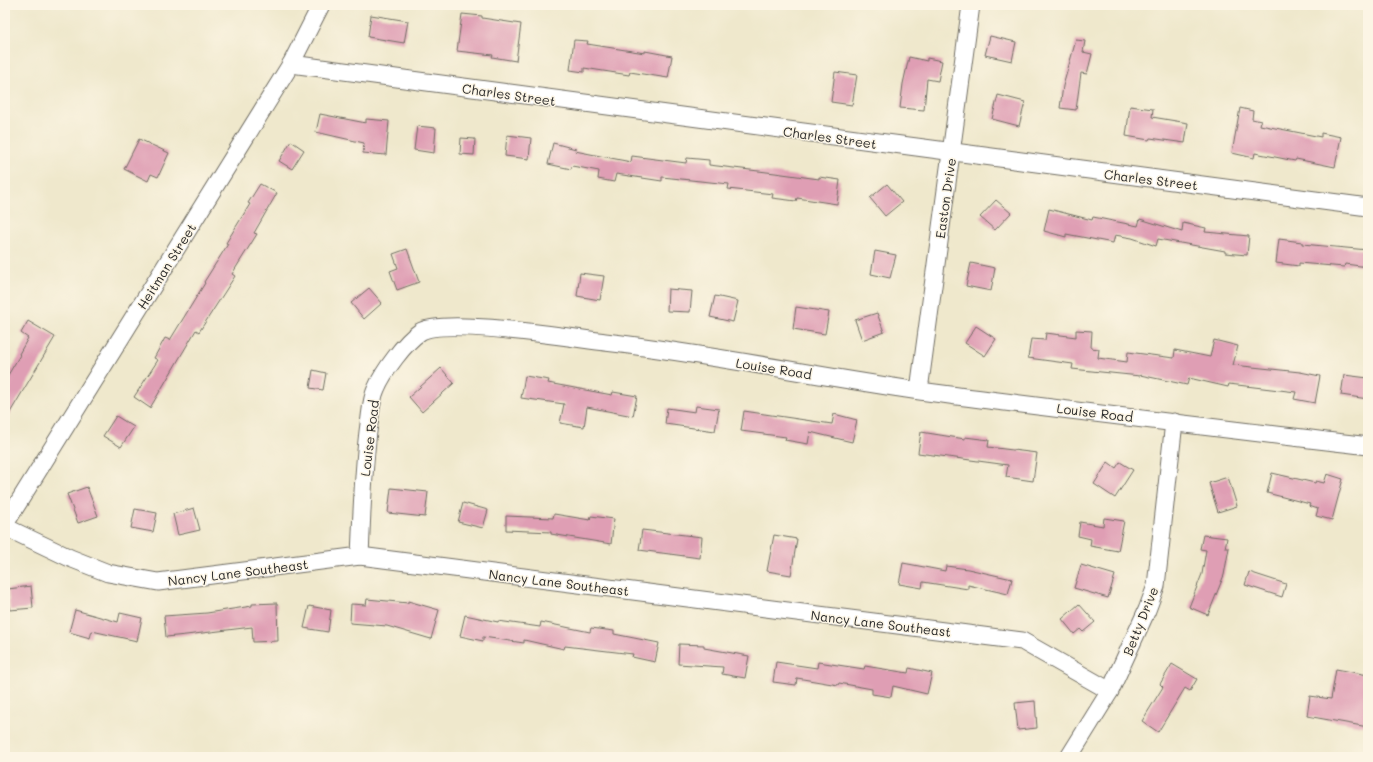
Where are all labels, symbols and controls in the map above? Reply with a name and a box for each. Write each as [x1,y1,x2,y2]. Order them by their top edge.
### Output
street label: Charles Street [461,79,557,109]
street label: Charles Street [782,122,878,152]
street label: Easton Drive [931,157,959,239]
street label: Charles Street [1103,165,1199,193]
street label: Heitman Street [133,220,199,312]
street label: Louise Road [735,354,813,382]
street label: Louise Road [356,399,382,477]
street label: Louise Road [1056,399,1134,425]
street label: Nancy Lane Southeast [167,555,309,589]
street label: Nancy Lane Southeast [488,565,630,599]
street label: Betty Drive [1118,584,1162,658]
street label: Nancy Lane Southeast [810,606,952,640]

